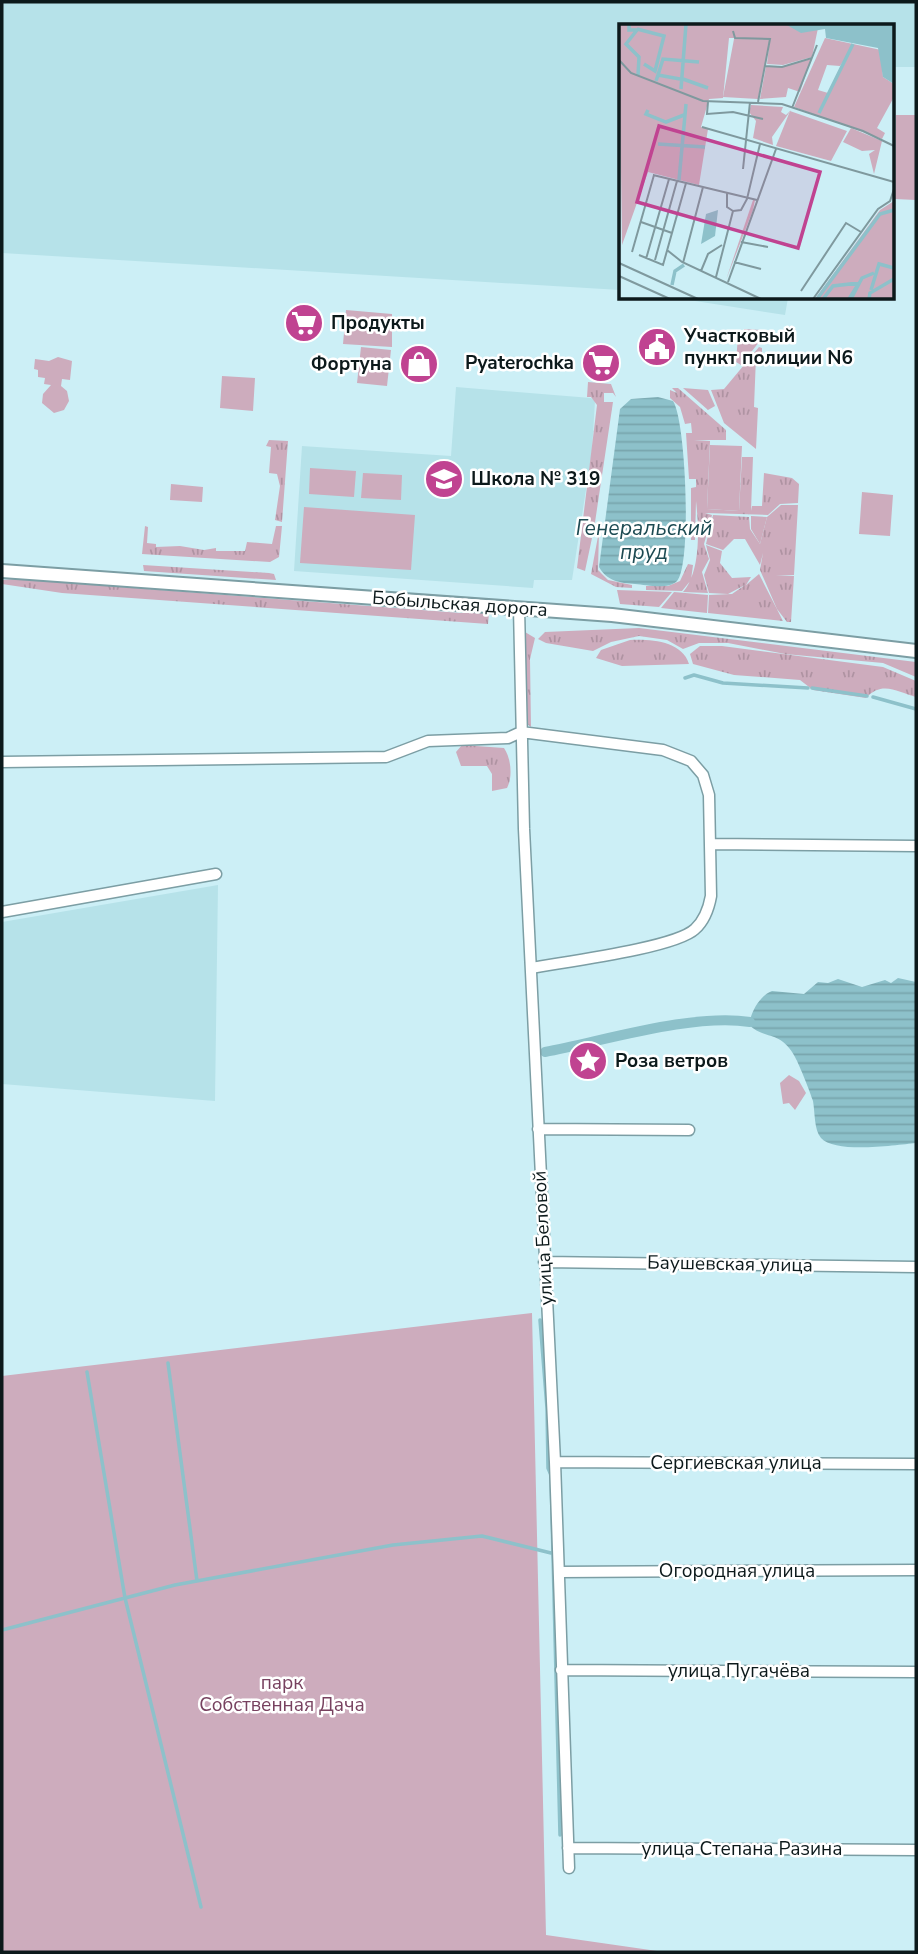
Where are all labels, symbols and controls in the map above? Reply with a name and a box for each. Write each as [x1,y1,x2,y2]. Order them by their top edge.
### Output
inset map [619,24,894,299]
supermarket icon: Продукты [283,302,325,344]
place label: Продукты [331,310,425,336]
place label: Участковый пункт полиции N6 [683,323,853,371]
public building icon: Участковый пункт полиции N6 [636,326,678,368]
supermarket icon: Pyaterochka [580,342,622,384]
shop icon: Фортуна [398,343,440,385]
place label: Pyaterochka [465,350,574,376]
place label: Фортуна [311,351,392,377]
school or university icon: Школа № 319 [423,458,465,500]
place label: Школа № 319 [471,466,600,492]
water label: Генеральский пруд [576,514,712,566]
street label: Бобыльская дорога [371,585,549,623]
place icon: Роза ветров [567,1040,609,1082]
place label: Роза ветров [615,1048,728,1074]
street label: улица Беловой [526,1170,560,1306]
street label: Баушевская улица [647,1250,813,1278]
street label: Сергиевская улица [650,1450,822,1476]
street label: Огородная улица [659,1558,815,1584]
street label: улица Пугачёва [668,1658,810,1684]
park label: парк Собственная Дача [199,1670,365,1718]
street label: улица Степана Разина [642,1836,842,1862]

